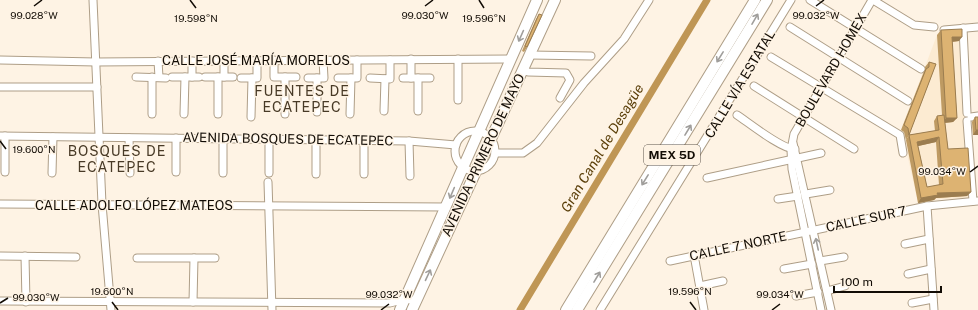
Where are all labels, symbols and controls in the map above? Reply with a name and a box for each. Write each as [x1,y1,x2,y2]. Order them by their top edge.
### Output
text: 99.028°W [10,9,58,21]
text: 99.030°W [401,9,449,21]
text: 99.032°W [792,9,840,21]
street label: BOULEVARD HOMEX [792,11,870,129]
text: 19.598°N [174,12,218,24]
text: 19.596°N [462,12,506,24]
one-way arrow [752,13,760,25]
street label: CALLE VÍA ESTATAL [701,27,778,141]
one-way arrow [517,29,525,41]
one-way arrow [716,51,724,63]
street label: CALLE JOSÉ MARÍA MORELOS [162,52,350,68]
street label: AVENIDA PRIMERO DE MAYO [439,71,527,239]
water label: Gran Canal de Desagüe [557,81,647,215]
district label: FUENTES DE ECATEPEC [254,83,350,115]
one-way arrow [684,124,692,136]
street label: AVENIDA BOSQUES DE ECATEPEC [183,130,394,148]
text: 19.600°N [12,143,56,155]
district label: BOSQUES DE ECATEPEC [68,143,166,175]
road number: MEX 5D [644,145,700,165]
text: 99.034°W [918,165,966,177]
one-way arrow [641,174,649,185]
one-way arrow [448,187,455,199]
street label: CALLE ADOLFO LÓPEZ MATEOS [35,197,233,213]
street label: CALLE SUR 7 [824,203,908,235]
street label: CALLE 7 NORTE [688,228,788,264]
one-way arrow [812,238,820,251]
scale bar [834,268,941,294]
one-way arrow [425,269,433,281]
one-way arrow [594,271,602,283]
text: 100 m [840,275,873,289]
text: 19.600°N [90,285,134,297]
text: 19.596°N [668,285,712,297]
text: 99.032°W [365,288,413,300]
text: 99.034°W [756,288,804,300]
text: 99.030°W [12,291,60,303]

